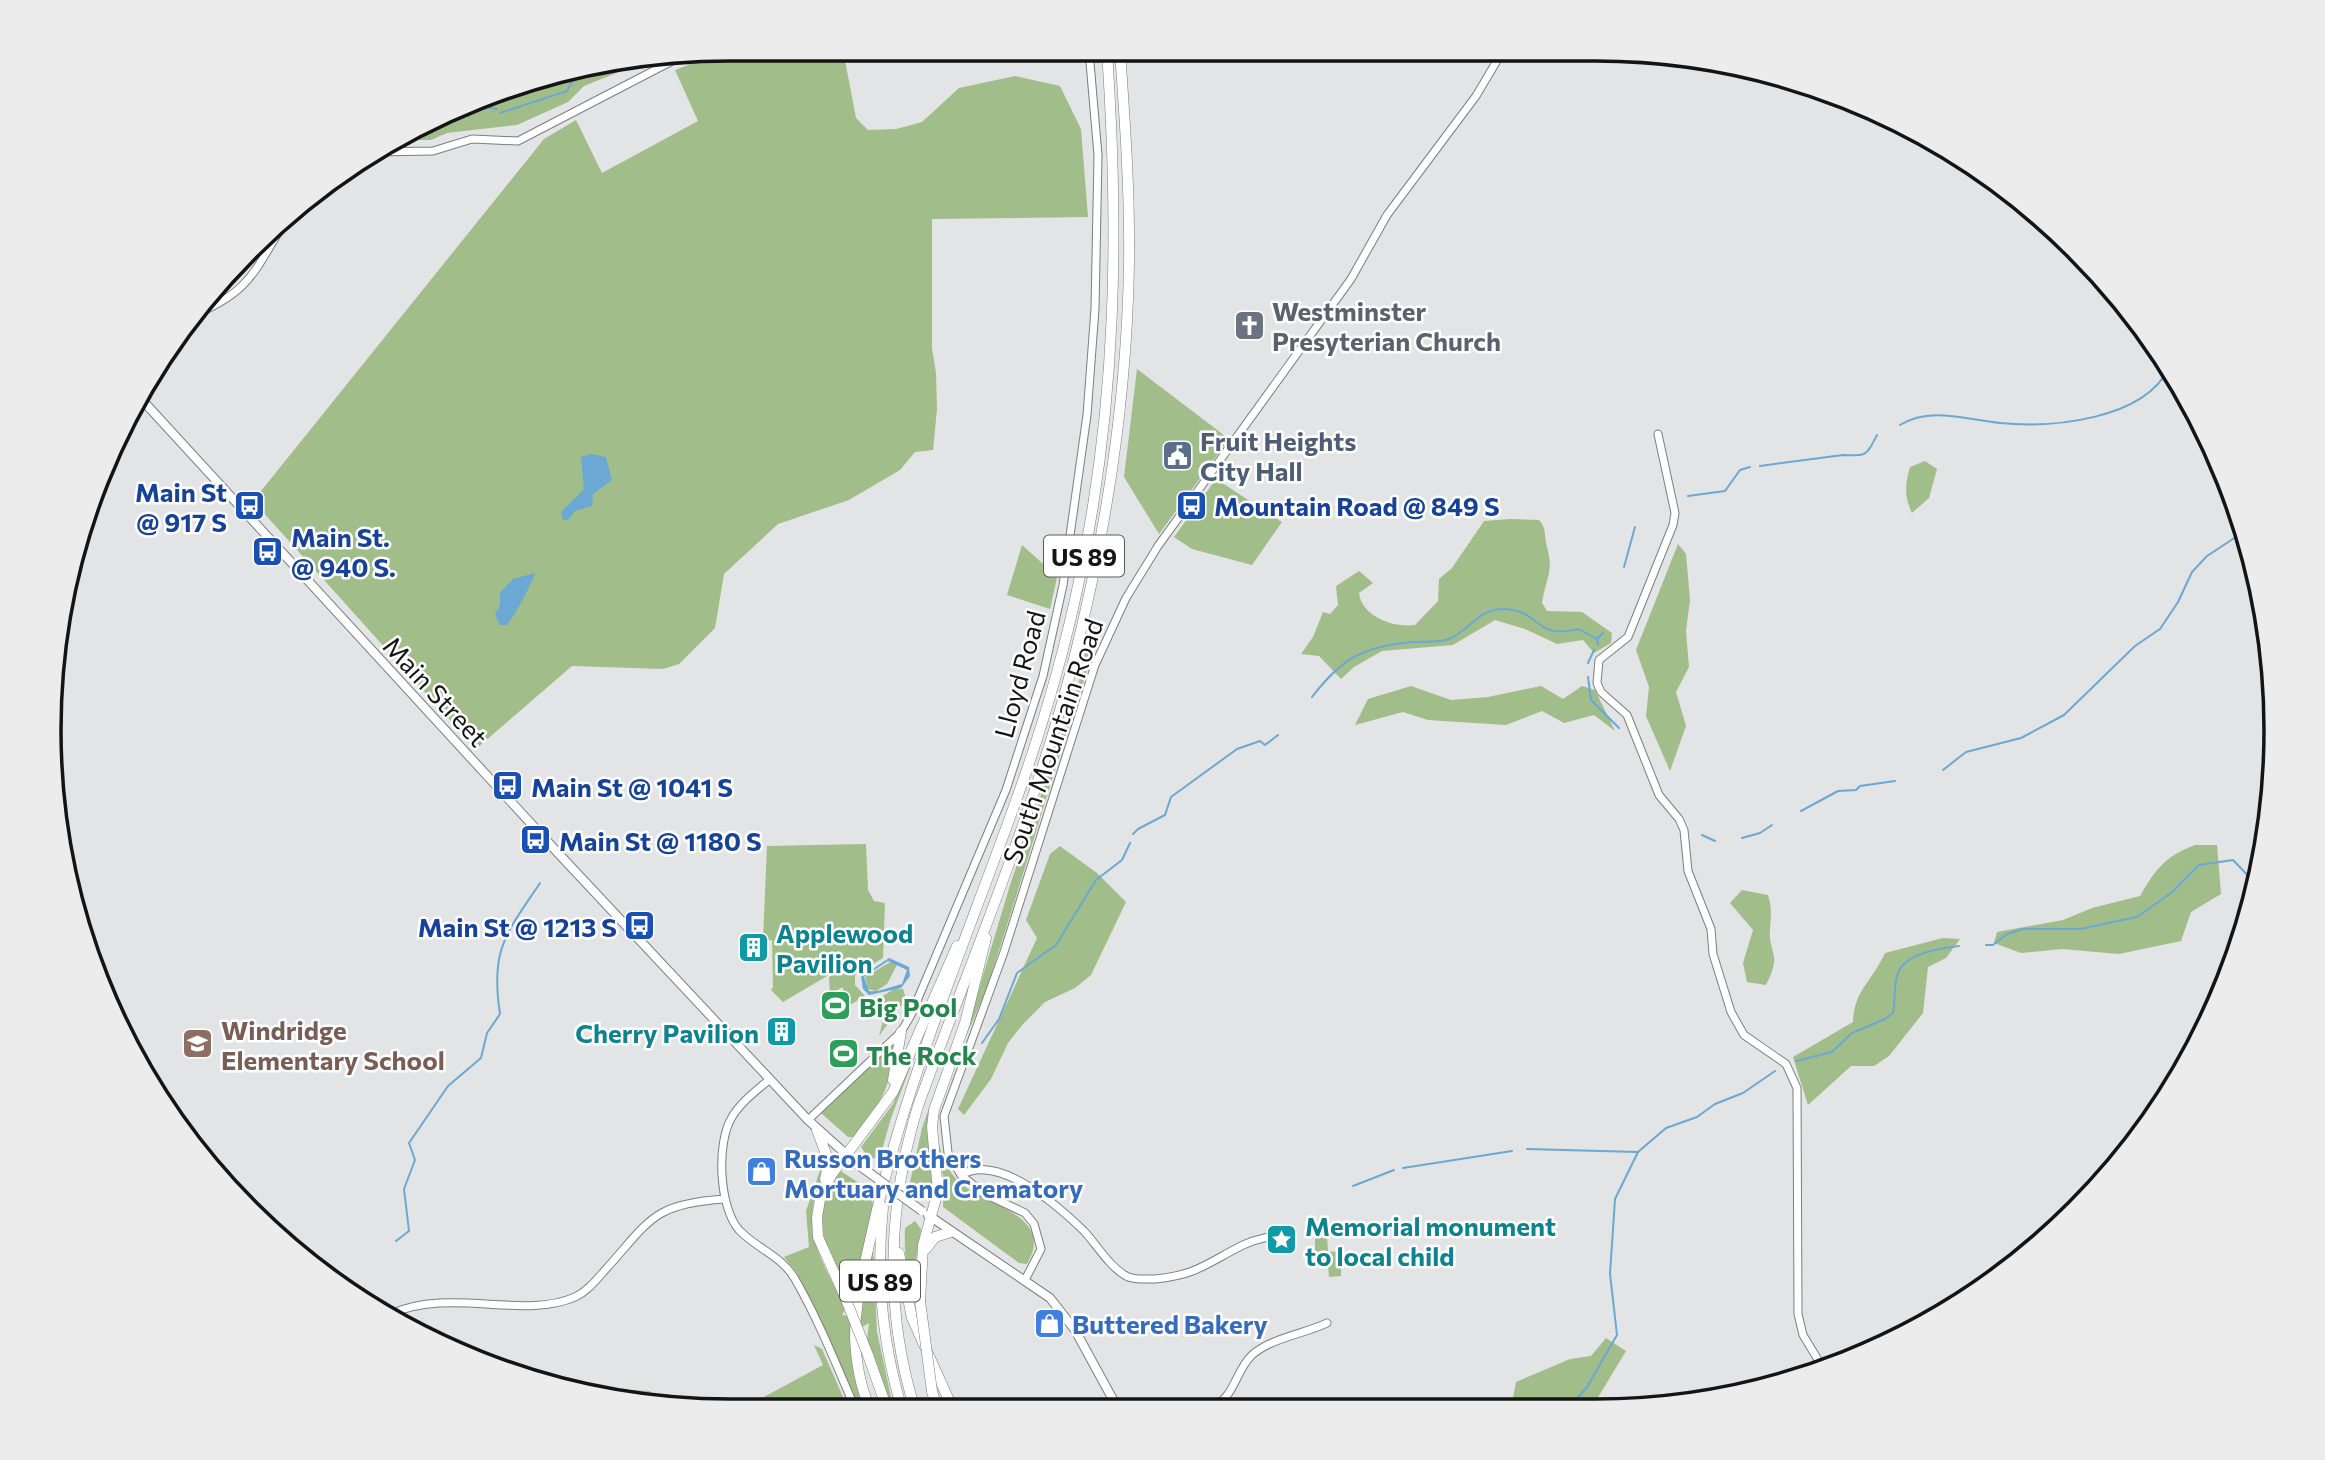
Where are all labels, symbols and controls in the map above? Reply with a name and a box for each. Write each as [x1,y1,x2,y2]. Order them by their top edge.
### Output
place label: Westminster Presyterian Church [1272,295,1501,356]
church icon: Westminster Presyterian Church [1232,308,1266,342]
place label: Fruit Heights City Hall [1200,425,1356,486]
public building icon: Fruit Heights City Hall [1160,438,1194,472]
place label: Main St @ 917 S [135,476,227,537]
bus stop icon: Mountain Road @ 849 S [1174,488,1208,522]
bus stop icon: Main St @ 917 S [233,489,267,523]
place label: Mountain Road @ 849 S [1214,490,1500,521]
place label: Main St. @ 940 S. [291,521,396,582]
bus stop icon: Main St. @ 940 S. [251,534,285,568]
road number: US 89 [1044,536,1124,576]
street label: Lloyd Road [987,607,1051,741]
street label: South Mountain Road [995,614,1109,868]
street label: Main Street [378,630,494,752]
bus stop icon: Main St @ 1041 S [491,769,525,803]
place label: Main St @ 1041 S [531,771,733,802]
bus stop icon: Main St @ 1180 S [519,823,553,857]
place label: Main St @ 1180 S [559,825,762,856]
bus stop icon: Main St @ 1213 S [623,909,657,943]
place label: Main St @ 1213 S [418,911,617,942]
place label: Applewood Pavilion [776,917,913,978]
building icon: Applewood Pavilion [736,930,770,964]
sports icon: Big Pool [819,989,853,1023]
place label: Big Pool [859,991,957,1022]
place label: Windridge Elementary School [221,1014,445,1075]
building icon: Cherry Pavilion [765,1015,799,1049]
place label: Cherry Pavilion [575,1017,759,1048]
school or university icon: Windridge Elementary School [181,1027,215,1061]
sports icon: The Rock [826,1037,860,1071]
place label: The Rock [866,1039,977,1070]
place label: Russon Brothers Mortuary and Crematory [784,1142,1083,1203]
shop icon: Russon Brothers Mortuary and Crematory [744,1155,778,1189]
place label: Memorial monument to local child [1305,1210,1556,1271]
place icon: Memorial monument to local child [1265,1223,1299,1257]
road number: US 89 [840,1260,920,1302]
shop icon: Buttered Bakery [1032,1306,1066,1340]
place label: Buttered Bakery [1072,1308,1268,1339]

